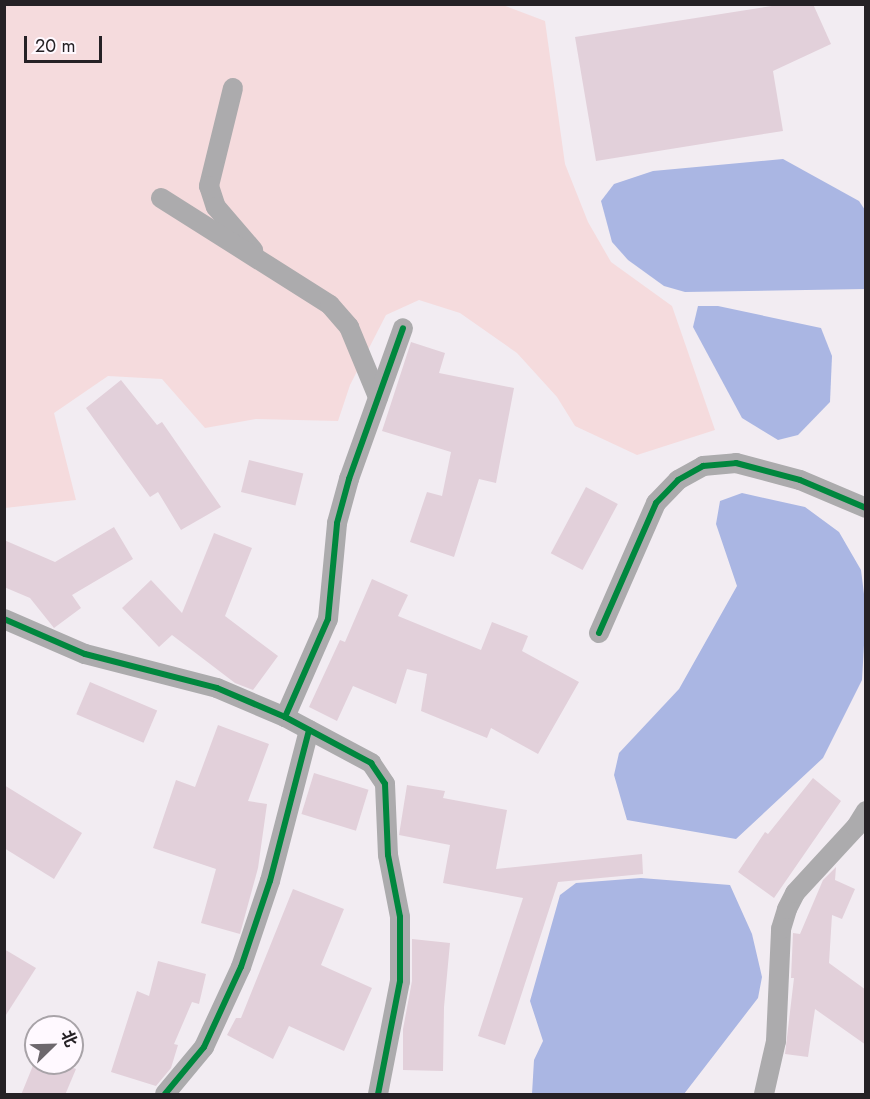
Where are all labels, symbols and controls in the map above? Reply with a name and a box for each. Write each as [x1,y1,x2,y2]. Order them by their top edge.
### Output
scale bar [27,24,105,62]
text: 20 m [35,33,75,59]
north arrow [24,1015,84,1075]
text: 北 [55,1027,83,1050]

